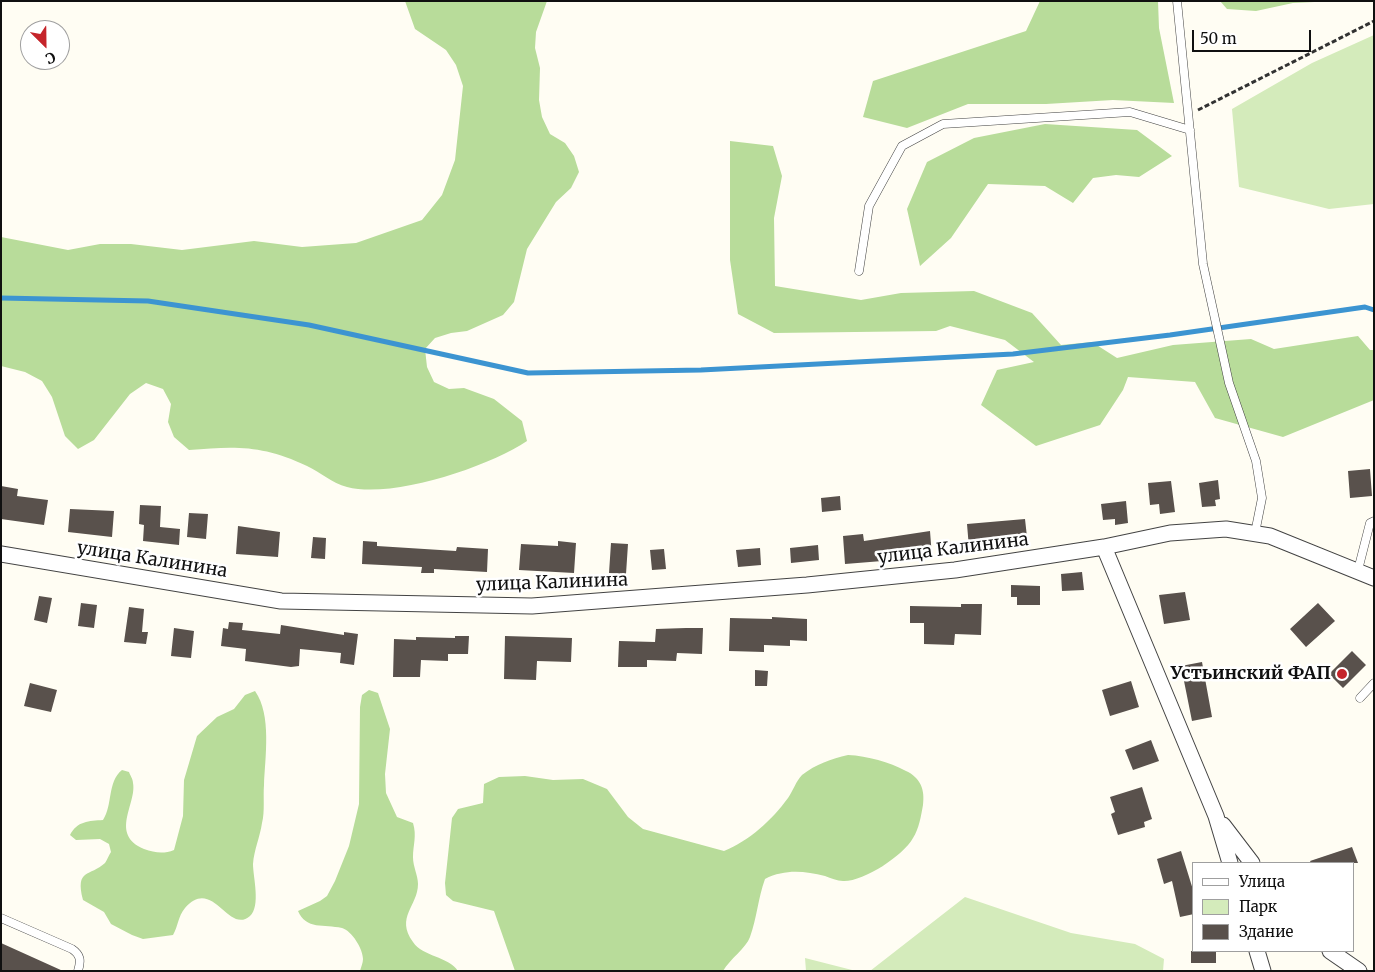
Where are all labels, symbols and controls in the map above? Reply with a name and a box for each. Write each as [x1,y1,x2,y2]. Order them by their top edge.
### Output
north arrow [20,20,70,70]
scale bar [1195,20,1314,52]
text: 50 m [1200,29,1237,48]
text: С [43,48,58,68]
street label: улица Калинина [876,529,1030,569]
street label: улица Калинина [75,537,229,583]
street label: улица Калинина [476,570,628,596]
place label: Устьинский ФАП [1171,663,1331,685]
marker: Устьинский ФАП [1335,667,1349,681]
legend [1192,862,1355,952]
text: Улица [1239,872,1285,891]
text: Парк [1239,897,1277,916]
text: Здание [1239,922,1293,941]

